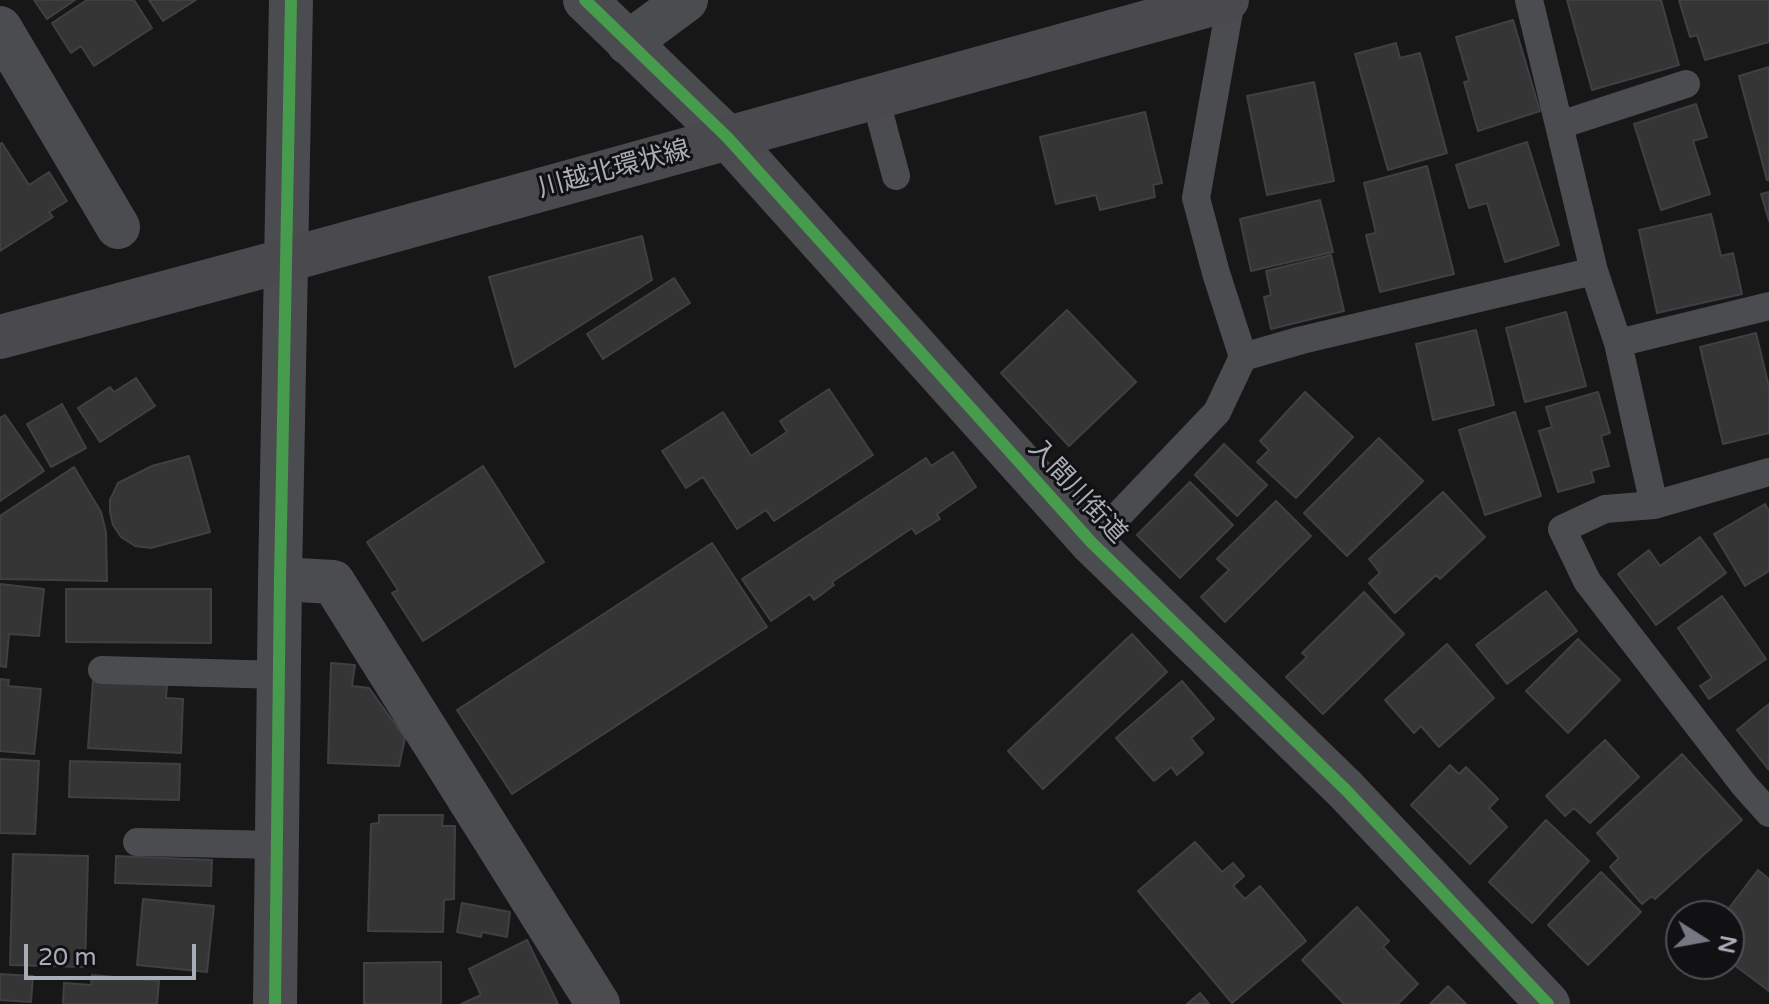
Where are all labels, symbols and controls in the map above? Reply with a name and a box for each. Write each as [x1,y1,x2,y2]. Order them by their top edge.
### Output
street label: 川越北環状線 [535,135,693,205]
street label: 入間川街道 [1021,434,1133,550]
north arrow [1665,900,1745,980]
scale bar [28,928,200,978]
text: N [1712,933,1741,955]
text: 20 m [38,943,96,972]

